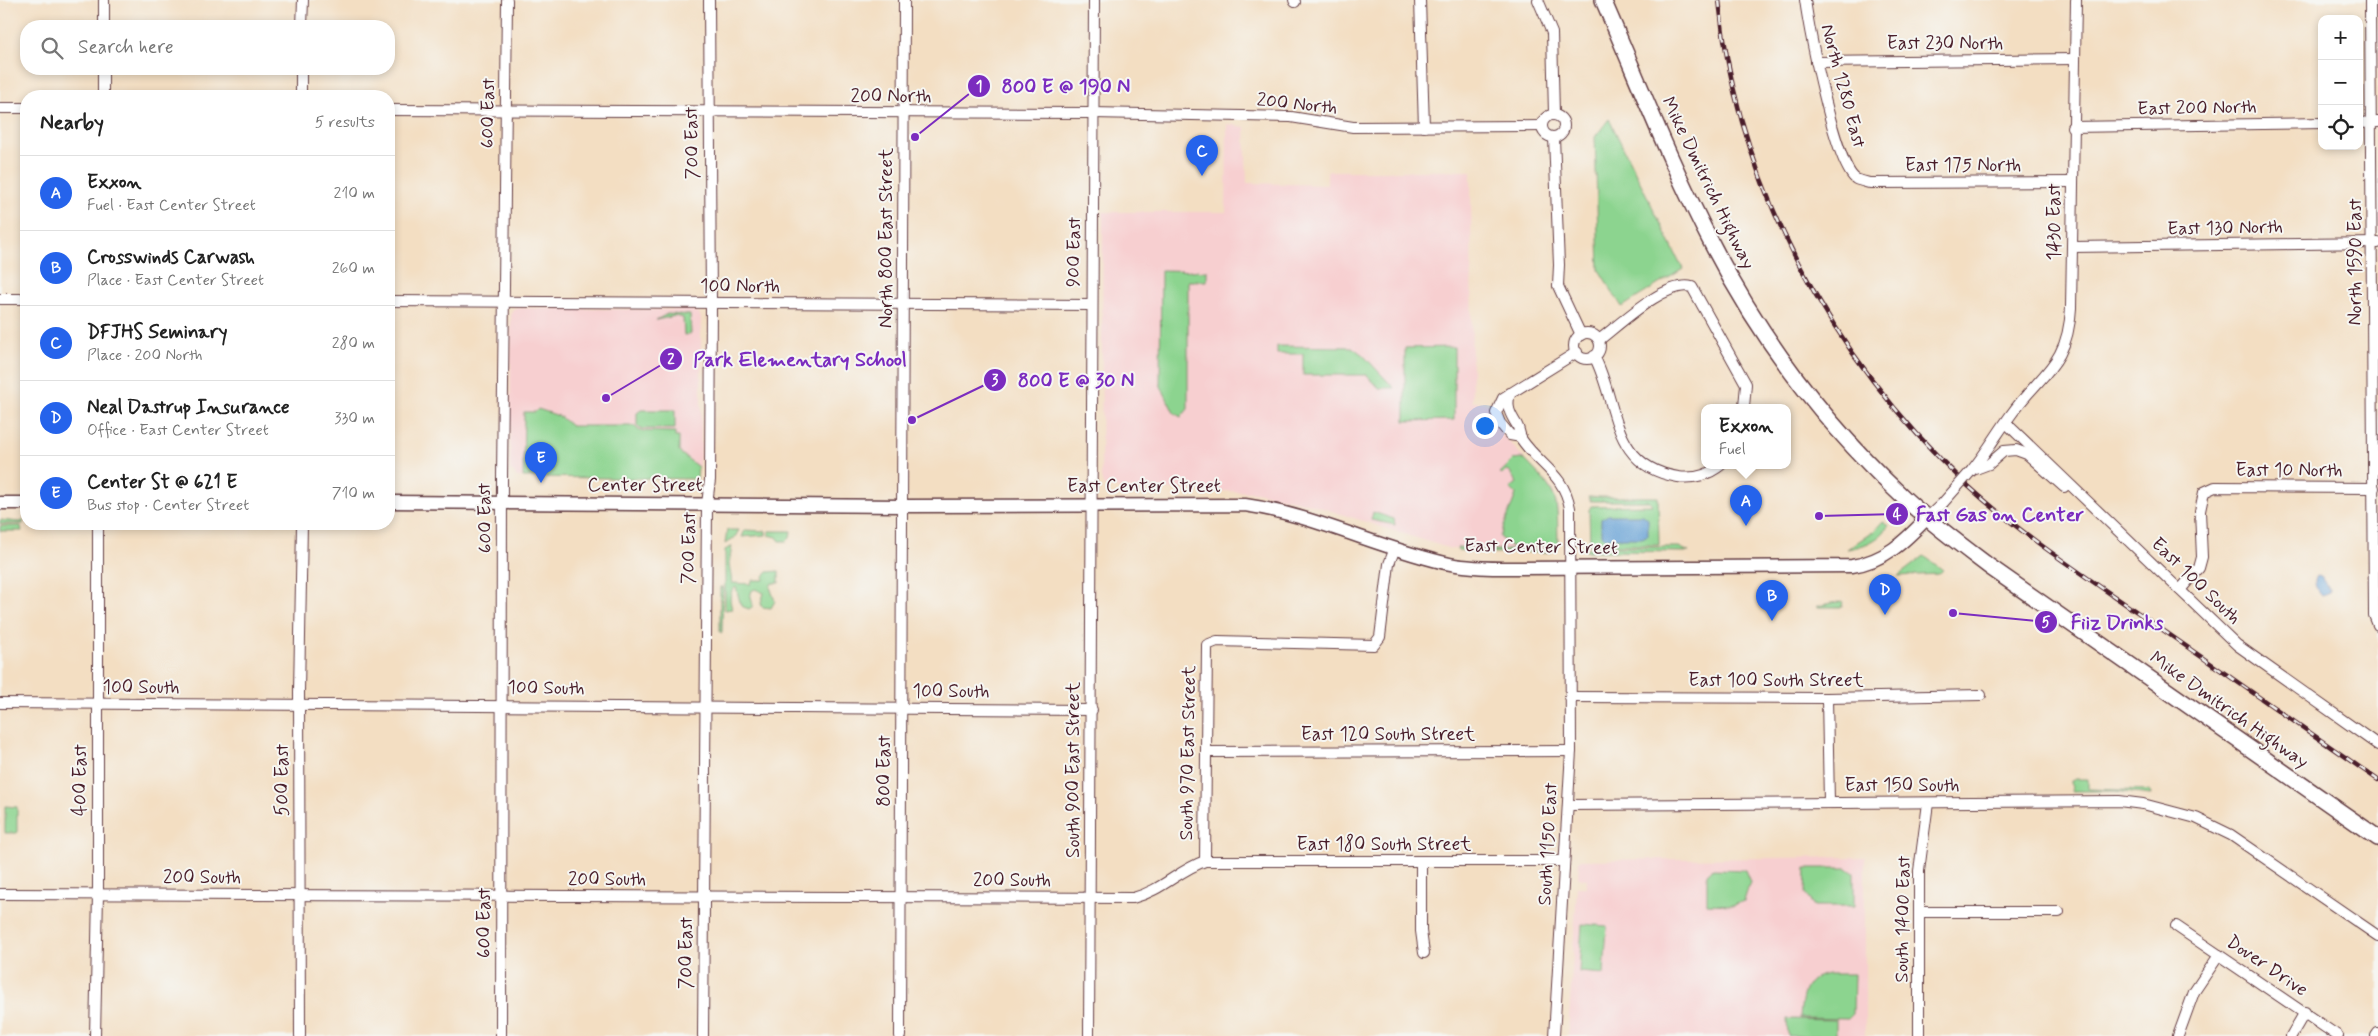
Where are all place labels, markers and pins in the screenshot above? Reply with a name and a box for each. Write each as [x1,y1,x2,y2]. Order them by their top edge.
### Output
callout: 800 E @ 190 N [966,69,1140,104]
pin: C [1186,135,1218,176]
callout: Park Elementary School [659,342,915,377]
callout: 800 E @ 30 N [983,362,1144,397]
pin: E [525,442,557,483]
pin: A [1730,485,1762,526]
callout: Fast Gas on Center [1884,496,2091,531]
pin: D [1869,574,1901,615]
pin: B [1756,580,1788,621]
callout: Fiiz Drinks [2033,604,2175,639]

